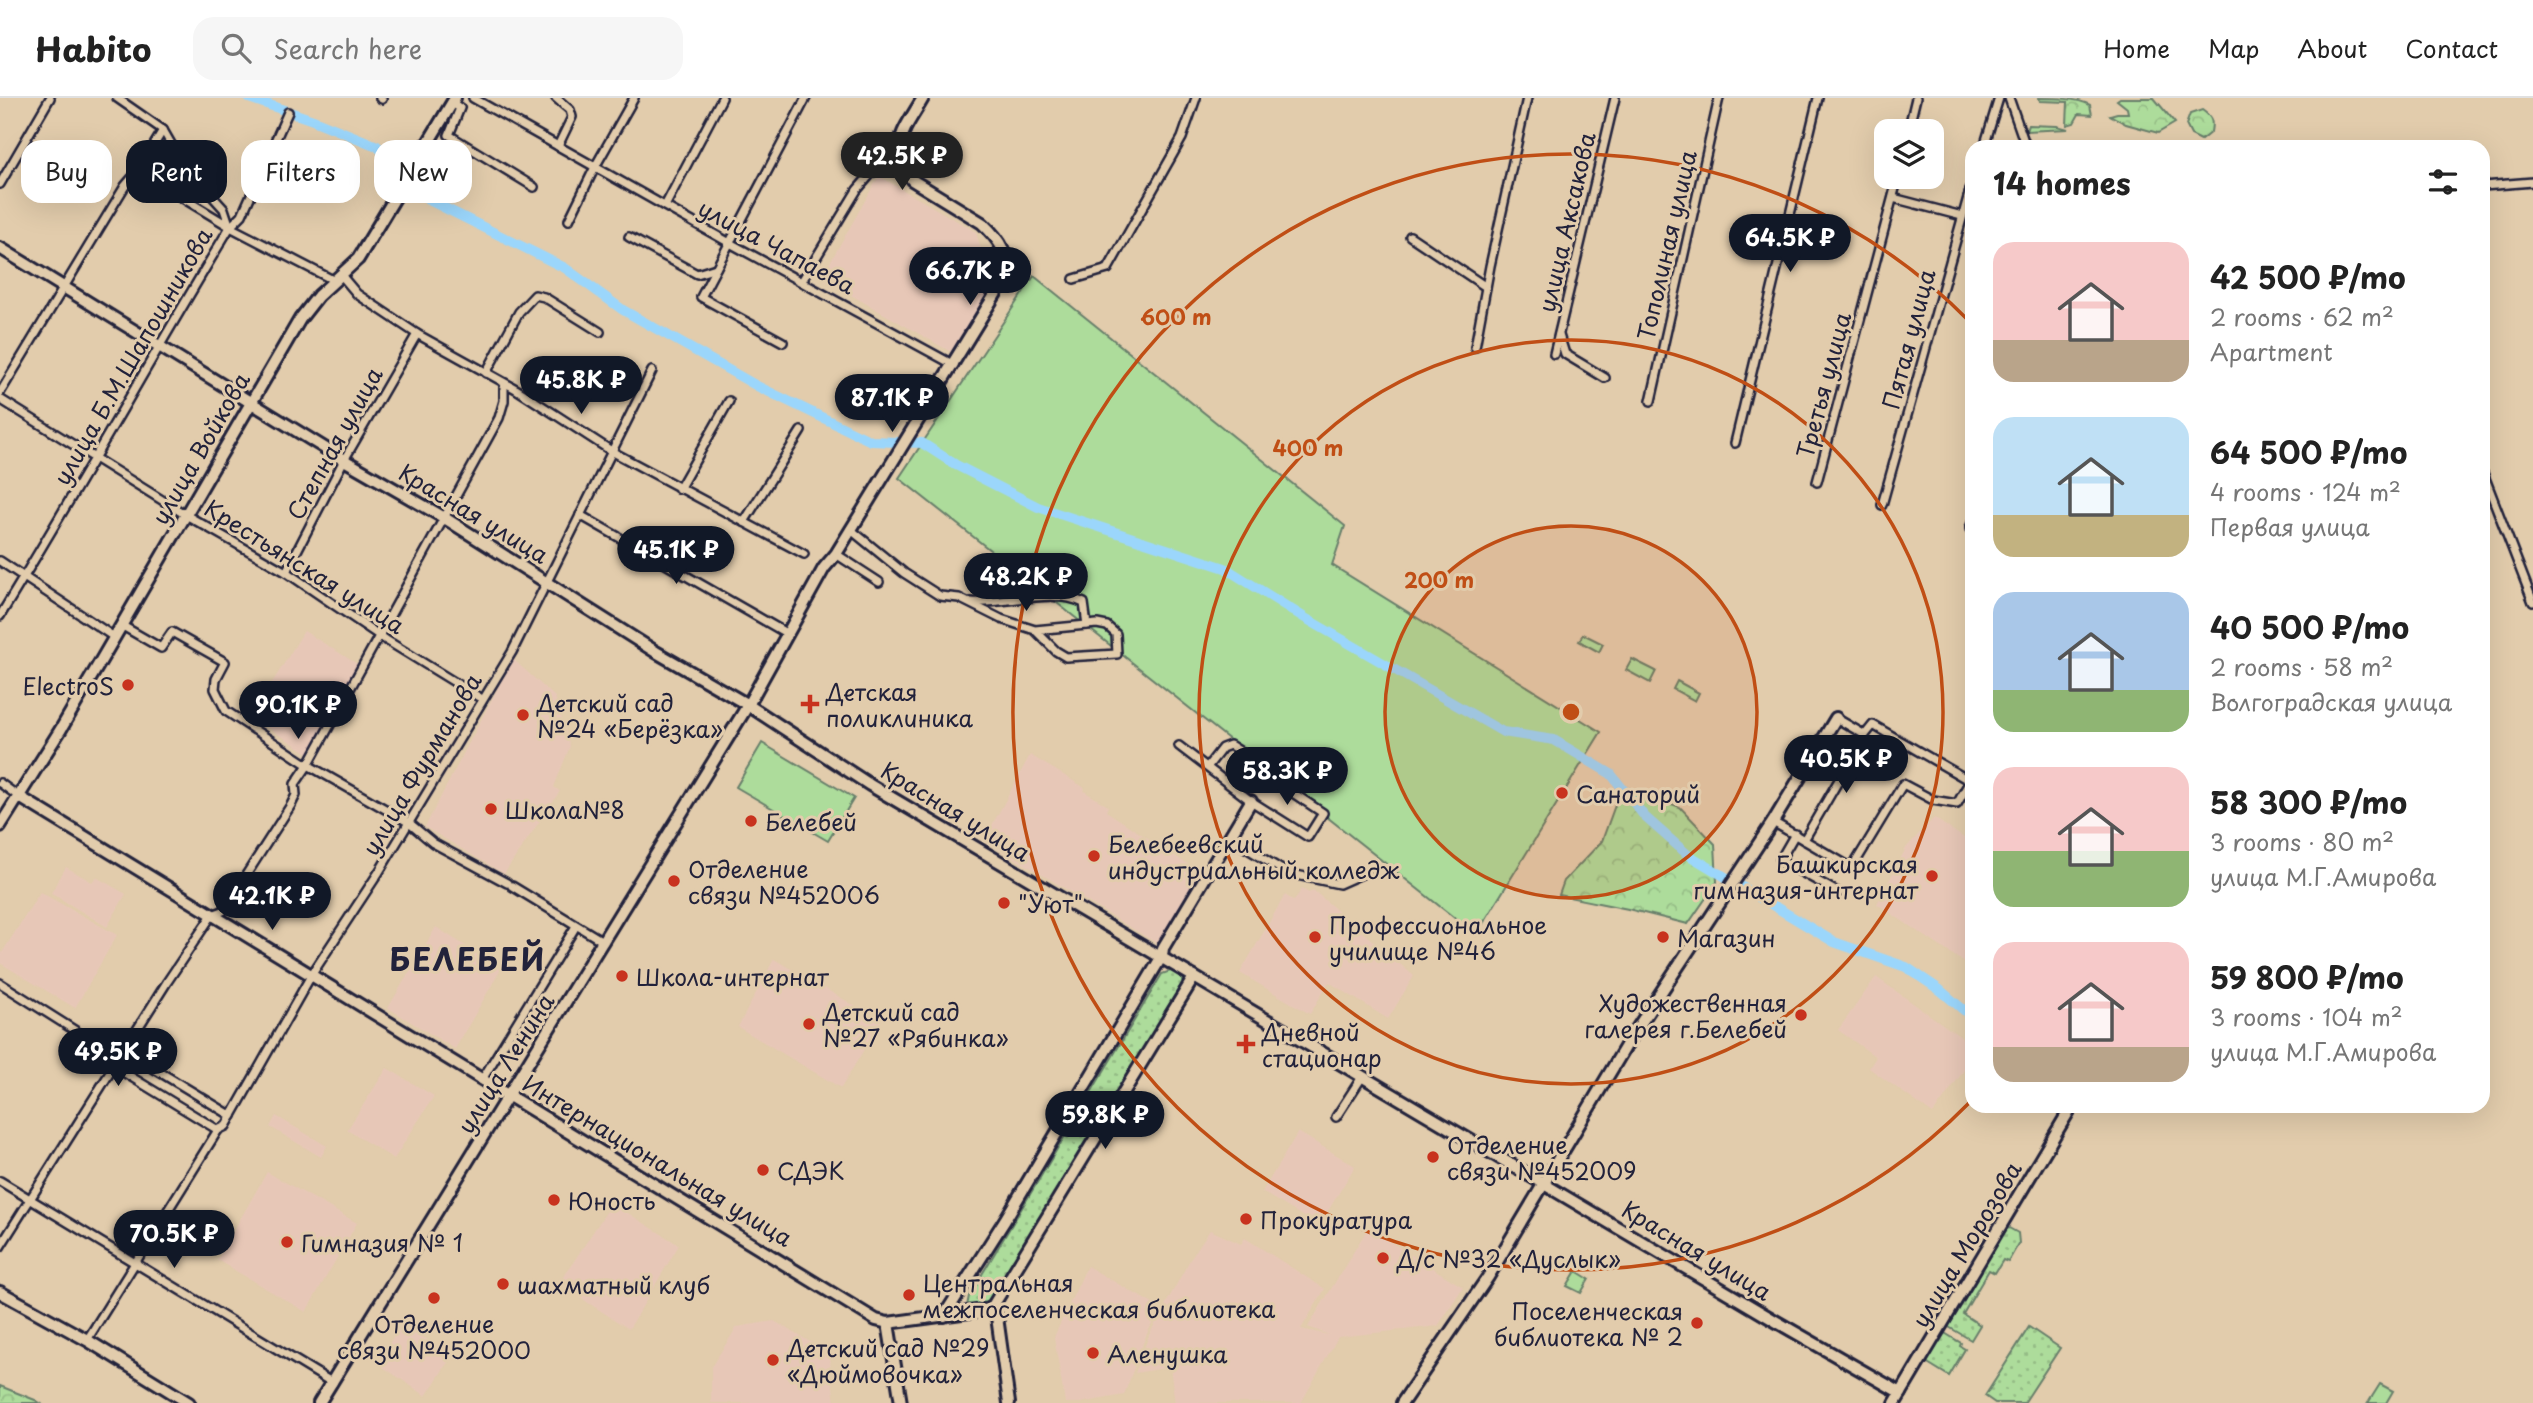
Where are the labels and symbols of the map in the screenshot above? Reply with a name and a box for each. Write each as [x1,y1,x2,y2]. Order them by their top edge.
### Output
street label: улица Аксакова [1528,128,1604,315]
pin: 42.5K ₽ [837,132,967,192]
street label: Тополиная улица [1627,146,1705,344]
street label: улица Чапаева [692,190,862,302]
pin: 64.5K ₽ [1725,214,1855,274]
street label: улица Б.М.Шапошникова [44,220,221,491]
pin: 66.7K ₽ [905,248,1035,307]
street label: Пятая улица [1873,265,1944,413]
text: 600 m [1140,300,1212,332]
street label: Третья улица [1787,308,1859,462]
pin: 45.8K ₽ [516,356,646,416]
street label: Степная улица [277,360,391,526]
street label: улица Войкова [142,365,258,531]
pin: 87.1K ₽ [827,374,957,434]
text: 400 m [1273,431,1343,463]
street label: Красная улица [393,454,556,572]
street label: Крестьянская улица [198,490,412,642]
pin: 45.1K ₽ [611,526,741,586]
pin: 48.2K ₽ [961,554,1091,613]
text: 200 m [1404,563,1474,595]
street label: улица Фурманова [353,666,490,862]
place label: ElectroS [23,668,114,703]
place label: Детская поликлиника [825,674,973,735]
marker: ElectroS [120,677,136,693]
pin: 90.1K ₽ [233,682,363,741]
place label: Детский сад №24 «Берёзка» [536,685,723,746]
marker: Детская поликлиника [800,694,820,714]
centre of rings [1559,700,1583,724]
marker: Детский сад №24 «Берёзка» [515,707,531,723]
pin: 40.5K ₽ [1781,736,1911,795]
pin: 58.3K ₽ [1222,748,1352,807]
street label: Красная улица [875,752,1038,870]
place label: Санаторий [1576,776,1700,811]
marker: Санаторий [1554,785,1570,801]
place label: Школа№8 [505,792,625,827]
marker: Школа№8 [483,801,499,817]
place label: Белебей [765,804,857,839]
marker: Белебей [743,813,759,829]
place label: Белебеевский индустриальный колледж [1108,826,1399,887]
place label: Башкирская гимназия-интернат [1693,846,1920,907]
marker: Белебеевский индустриальный колледж [1086,848,1102,864]
place label: Отделение связи №452006 [688,851,880,912]
marker: Башкирская гимназия-интернат [1924,868,1940,884]
pin: 42.1K ₽ [207,872,337,932]
marker: Отделение связи №452006 [666,873,682,889]
place label: "Уют" [1018,886,1083,921]
marker: "Уют" [996,895,1012,911]
place label: Профессиональное училище №46 [1329,907,1547,968]
place label: Магазин [1677,920,1776,955]
marker: Профессиональное училище №46 [1307,929,1323,945]
marker: Магазин [1655,929,1671,945]
district label: БЕЛЕБЕЙ [390,936,546,981]
place label: Школа-интернат [636,959,830,994]
marker: Школа-интернат [614,968,630,984]
place label: Художественная галерея г.Белебей [1584,985,1787,1046]
street label: улица Ленина [448,986,562,1140]
place label: Детский сад №27 «Рябинка» [822,994,1009,1055]
marker: Художественная галерея г.Белебей [1793,1007,1809,1023]
place label: Дневной стационар [1261,1014,1382,1075]
marker: Детский сад №27 «Рябинка» [801,1016,817,1032]
pin: 49.5K ₽ [53,1028,183,1088]
marker: Дневной стационар [1236,1034,1256,1054]
street label: Интернациональная улица [516,1065,800,1255]
pin: 59.8K ₽ [1040,1091,1170,1151]
place label: Отделение связи №452009 [1447,1127,1637,1188]
marker: Отделение связи №452009 [1425,1149,1441,1165]
place label: СДЭК [777,1153,844,1188]
street label: улица Морозова [1902,1154,2030,1334]
marker: СДЭК [755,1162,771,1178]
place label: Юность [568,1183,655,1218]
street label: Красная улица [1616,1191,1779,1309]
marker: Юность [546,1192,562,1208]
place label: Прокуратура [1260,1202,1413,1237]
pin: 70.5K ₽ [109,1210,239,1270]
marker: Прокуратура [1238,1211,1254,1227]
place label: Гимназия № 1 [301,1225,463,1260]
marker: Гимназия № 1 [279,1234,295,1250]
place label: Д/с №32 «Дуслык» [1396,1241,1621,1276]
marker: Д/с №32 «Дуслык» [1375,1250,1391,1266]
place label: Центральная межпоселенческая библиотека [923,1265,1276,1326]
place label: шахматный клуб [517,1267,711,1302]
marker: шахматный клуб [495,1276,511,1292]
marker: Центральная межпоселенческая библиотека [901,1287,917,1303]
marker: Отделение связи №452000 [426,1290,442,1306]
place label: Поселенческая библиотека № 2 [1494,1293,1683,1354]
place label: Отделение связи №452000 [337,1306,531,1367]
marker: Поселенческая библиотека № 2 [1689,1315,1705,1331]
place label: Детский сад №29 «Дюймовочка» [786,1330,989,1391]
place label: Аленушка [1107,1336,1228,1371]
marker: Аленушка [1085,1345,1101,1361]
marker: Детский сад №29 «Дюймовочка» [765,1352,781,1368]

